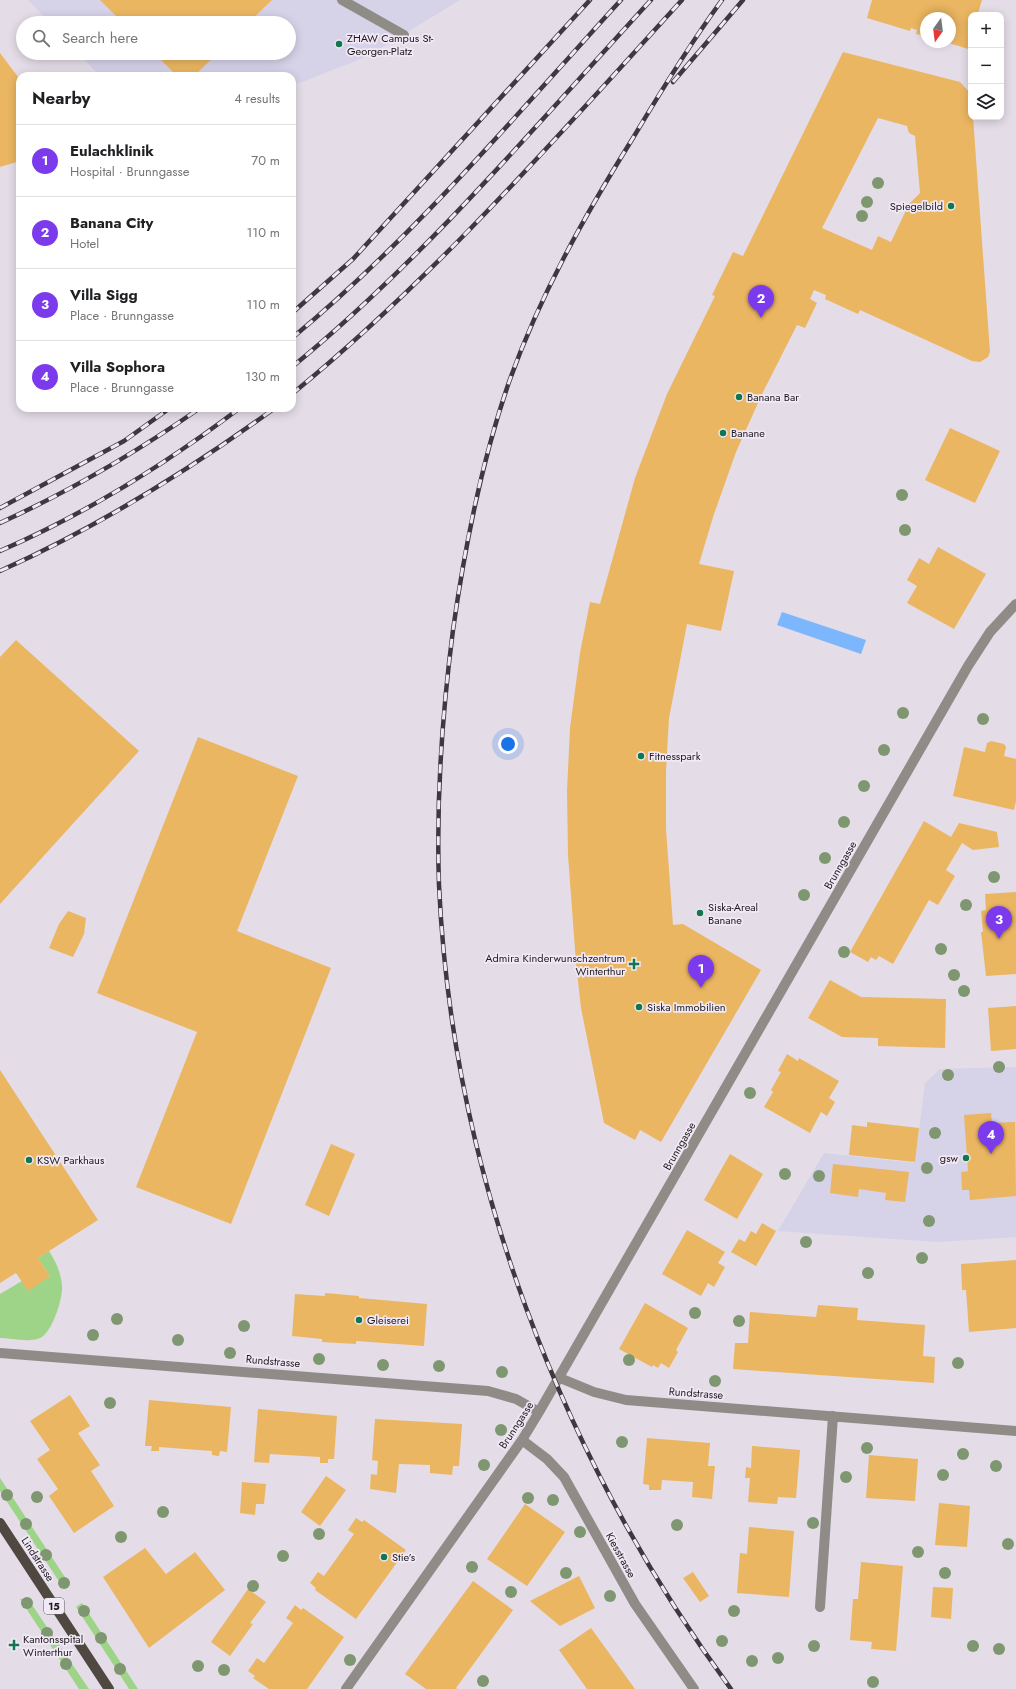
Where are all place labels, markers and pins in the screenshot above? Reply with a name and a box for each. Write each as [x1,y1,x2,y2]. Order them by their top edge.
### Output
place label: ZHAW Campus St- Georgen-Platz [347,30,434,59]
marker: ZHAW Campus St- Georgen-Platz [334,39,344,49]
place label: Spiegelbild [890,198,943,214]
marker: Spiegelbild [946,201,956,211]
pin: 2 [748,285,774,318]
place label: Banana Bar [747,389,799,405]
marker: Banana Bar [734,392,744,402]
place label: Banane [731,425,765,441]
marker: Banane [718,428,728,438]
place label: Fitnesspark [649,748,701,764]
marker: Fitnesspark [636,751,646,761]
place label: Siska-Areal Banane [708,899,758,928]
pin: 3 [986,906,1012,939]
marker: Siska-Areal Banane [695,908,705,918]
place label: Admira Kinderwunschzentrum Winterthur [485,950,625,979]
pin: 1 [688,955,714,988]
marker: Admira Kinderwunschzentrum Winterthur [628,958,640,970]
place label: Siska Immobilien [647,999,726,1015]
marker: Siska Immobilien [634,1002,644,1012]
pin: 4 [978,1121,1004,1154]
place label: gsw [940,1150,959,1166]
place label: KSW Parkhaus [37,1152,105,1168]
marker: gsw [961,1153,971,1163]
marker: KSW Parkhaus [24,1155,34,1165]
place label: Gleiserei [367,1312,409,1328]
marker: Gleiserei [354,1315,364,1325]
place label: Stie’s [392,1549,416,1565]
marker: Stie’s [379,1552,389,1562]
place label: Kantonsspital Winterthur [23,1631,83,1660]
marker: Kantonsspital Winterthur [8,1639,20,1651]

